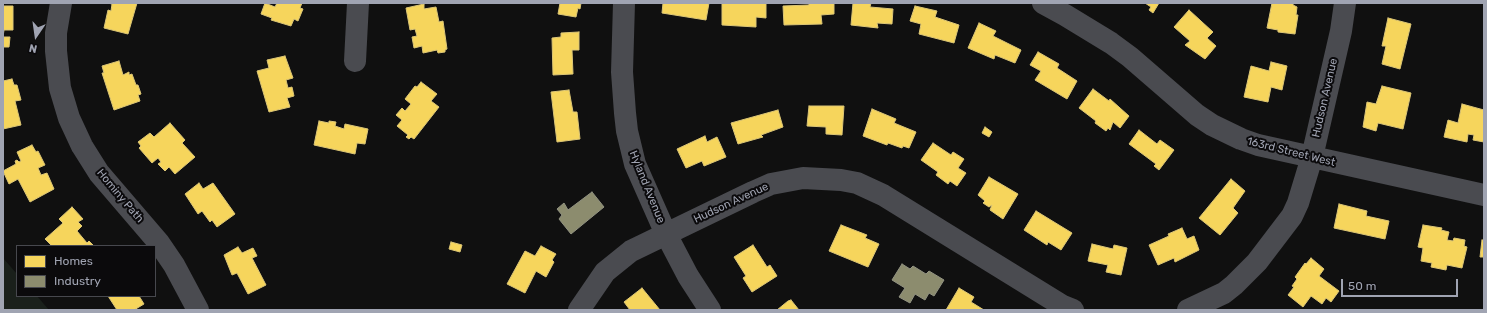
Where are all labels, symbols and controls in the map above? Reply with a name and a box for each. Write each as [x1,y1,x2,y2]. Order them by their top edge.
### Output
north arrow [16,16,56,56]
text: N [28,41,39,55]
street label: Hudson Avenue [1309,57,1341,139]
street label: 163rd Street West [1246,135,1336,169]
street label: Hyland Avenue [626,149,668,225]
street label: Hominy Path [94,167,146,225]
street label: Hudson Avenue [692,180,770,226]
legend [16,245,156,297]
text: Homes [54,254,93,268]
scale bar [1343,271,1460,297]
text: Industry [54,274,101,288]
text: 50 m [1348,279,1376,293]

